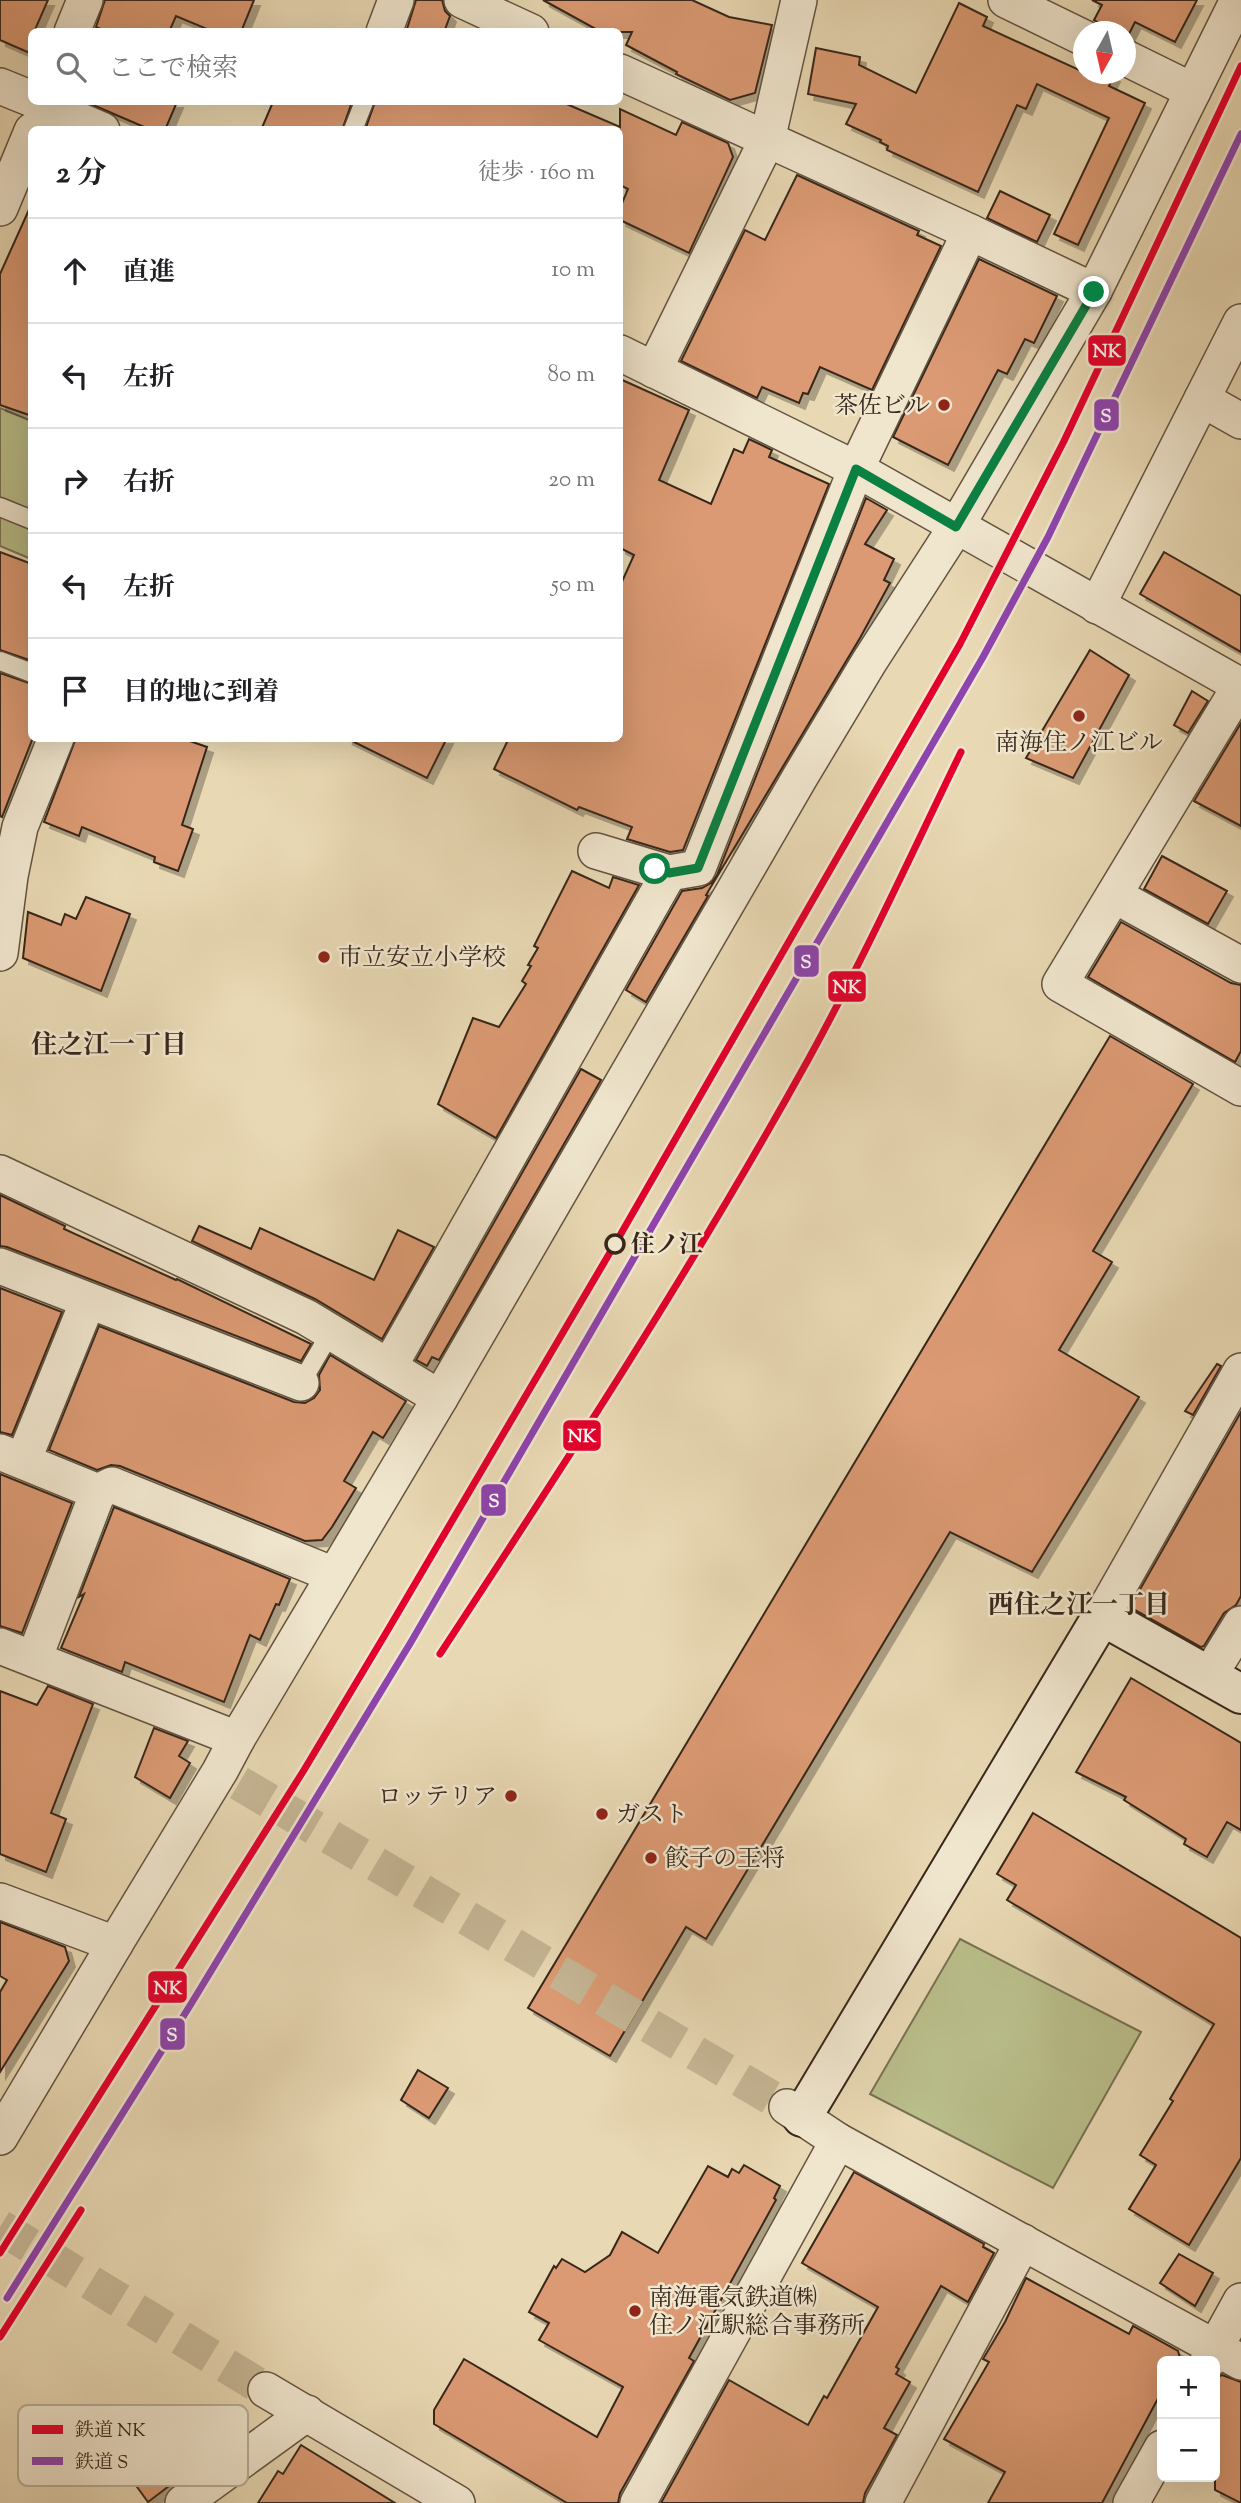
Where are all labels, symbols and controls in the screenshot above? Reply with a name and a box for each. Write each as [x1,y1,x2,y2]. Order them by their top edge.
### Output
north arrow [1073,21,1136,84]
search box [28,28,623,105]
icon: search [52,48,90,86]
text: ここで検索 [108,51,238,88]
text: 2 分 [56,153,106,196]
text: 徒歩 · 160 m [478,157,595,190]
icon: ahead [56,252,94,290]
text: 10 m [551,254,595,287]
text: 直進 [123,255,175,292]
route end [1078,276,1109,307]
line badge: NK [1087,334,1127,367]
text: NK [1093,339,1122,366]
icon: left [56,357,94,395]
text: 80 m [547,359,595,392]
text: 左折 [123,360,175,397]
place label: 茶佐ビル [834,390,930,424]
marker: 茶佐ビル [936,397,952,413]
line badge: S [1093,398,1120,432]
text: S [1100,404,1112,431]
icon: right [56,462,94,500]
text: 20 m [548,464,595,497]
text: 右折 [123,465,175,502]
icon: left [56,567,94,605]
text: 50 m [551,569,595,602]
text: 左折 [123,570,175,607]
icon: arrive [56,672,94,710]
text: 目的地に到着 [123,675,279,712]
marker: 南海住ノ江ビル [1071,708,1087,724]
place label: 南海住ノ江ビル [995,727,1163,761]
route start [639,853,670,884]
place label: 市立安立小学校 [338,942,506,976]
line badge: S [793,944,820,978]
marker: 市立安立小学校 [316,949,332,965]
text: S [800,950,812,977]
line badge: NK [827,970,867,1003]
text: NK [833,975,862,1002]
district label: 住之江一丁目 [31,1028,187,1065]
place label: 住ノ江 [631,1229,703,1263]
marker: 住ノ江 [605,1234,625,1254]
line badge: NK [562,1419,602,1452]
text: NK [568,1424,597,1451]
line badge: S [480,1483,507,1517]
text: S [488,1489,500,1516]
district label: 西住之江一丁目 [988,1588,1170,1625]
place label: ロッテリア [377,1781,497,1815]
marker: ロッテリア [503,1788,519,1804]
place label: ガスト [616,1799,688,1833]
marker: ガスト [594,1806,610,1822]
place label: 餃子の王将 [665,1843,785,1877]
marker: 餃子の王将 [643,1850,659,1866]
line badge: NK [147,1970,188,2004]
text: NK [154,1976,183,2003]
line badge: S [159,2017,186,2051]
text: S [166,2023,178,2050]
place label: 南海電気鉄道㈱ 住ノ江駅総合事務所 [649,2282,865,2344]
marker: 南海電気鉄道㈱ 住ノ江駅総合事務所 [627,2303,643,2319]
map controls [1157,2356,1220,2482]
button: + [1157,2356,1220,2419]
legend [18,2405,248,2486]
text: 鉄道 NK [75,2418,146,2445]
button: − [1157,2419,1220,2482]
text: 鉄道 S [75,2450,128,2477]

